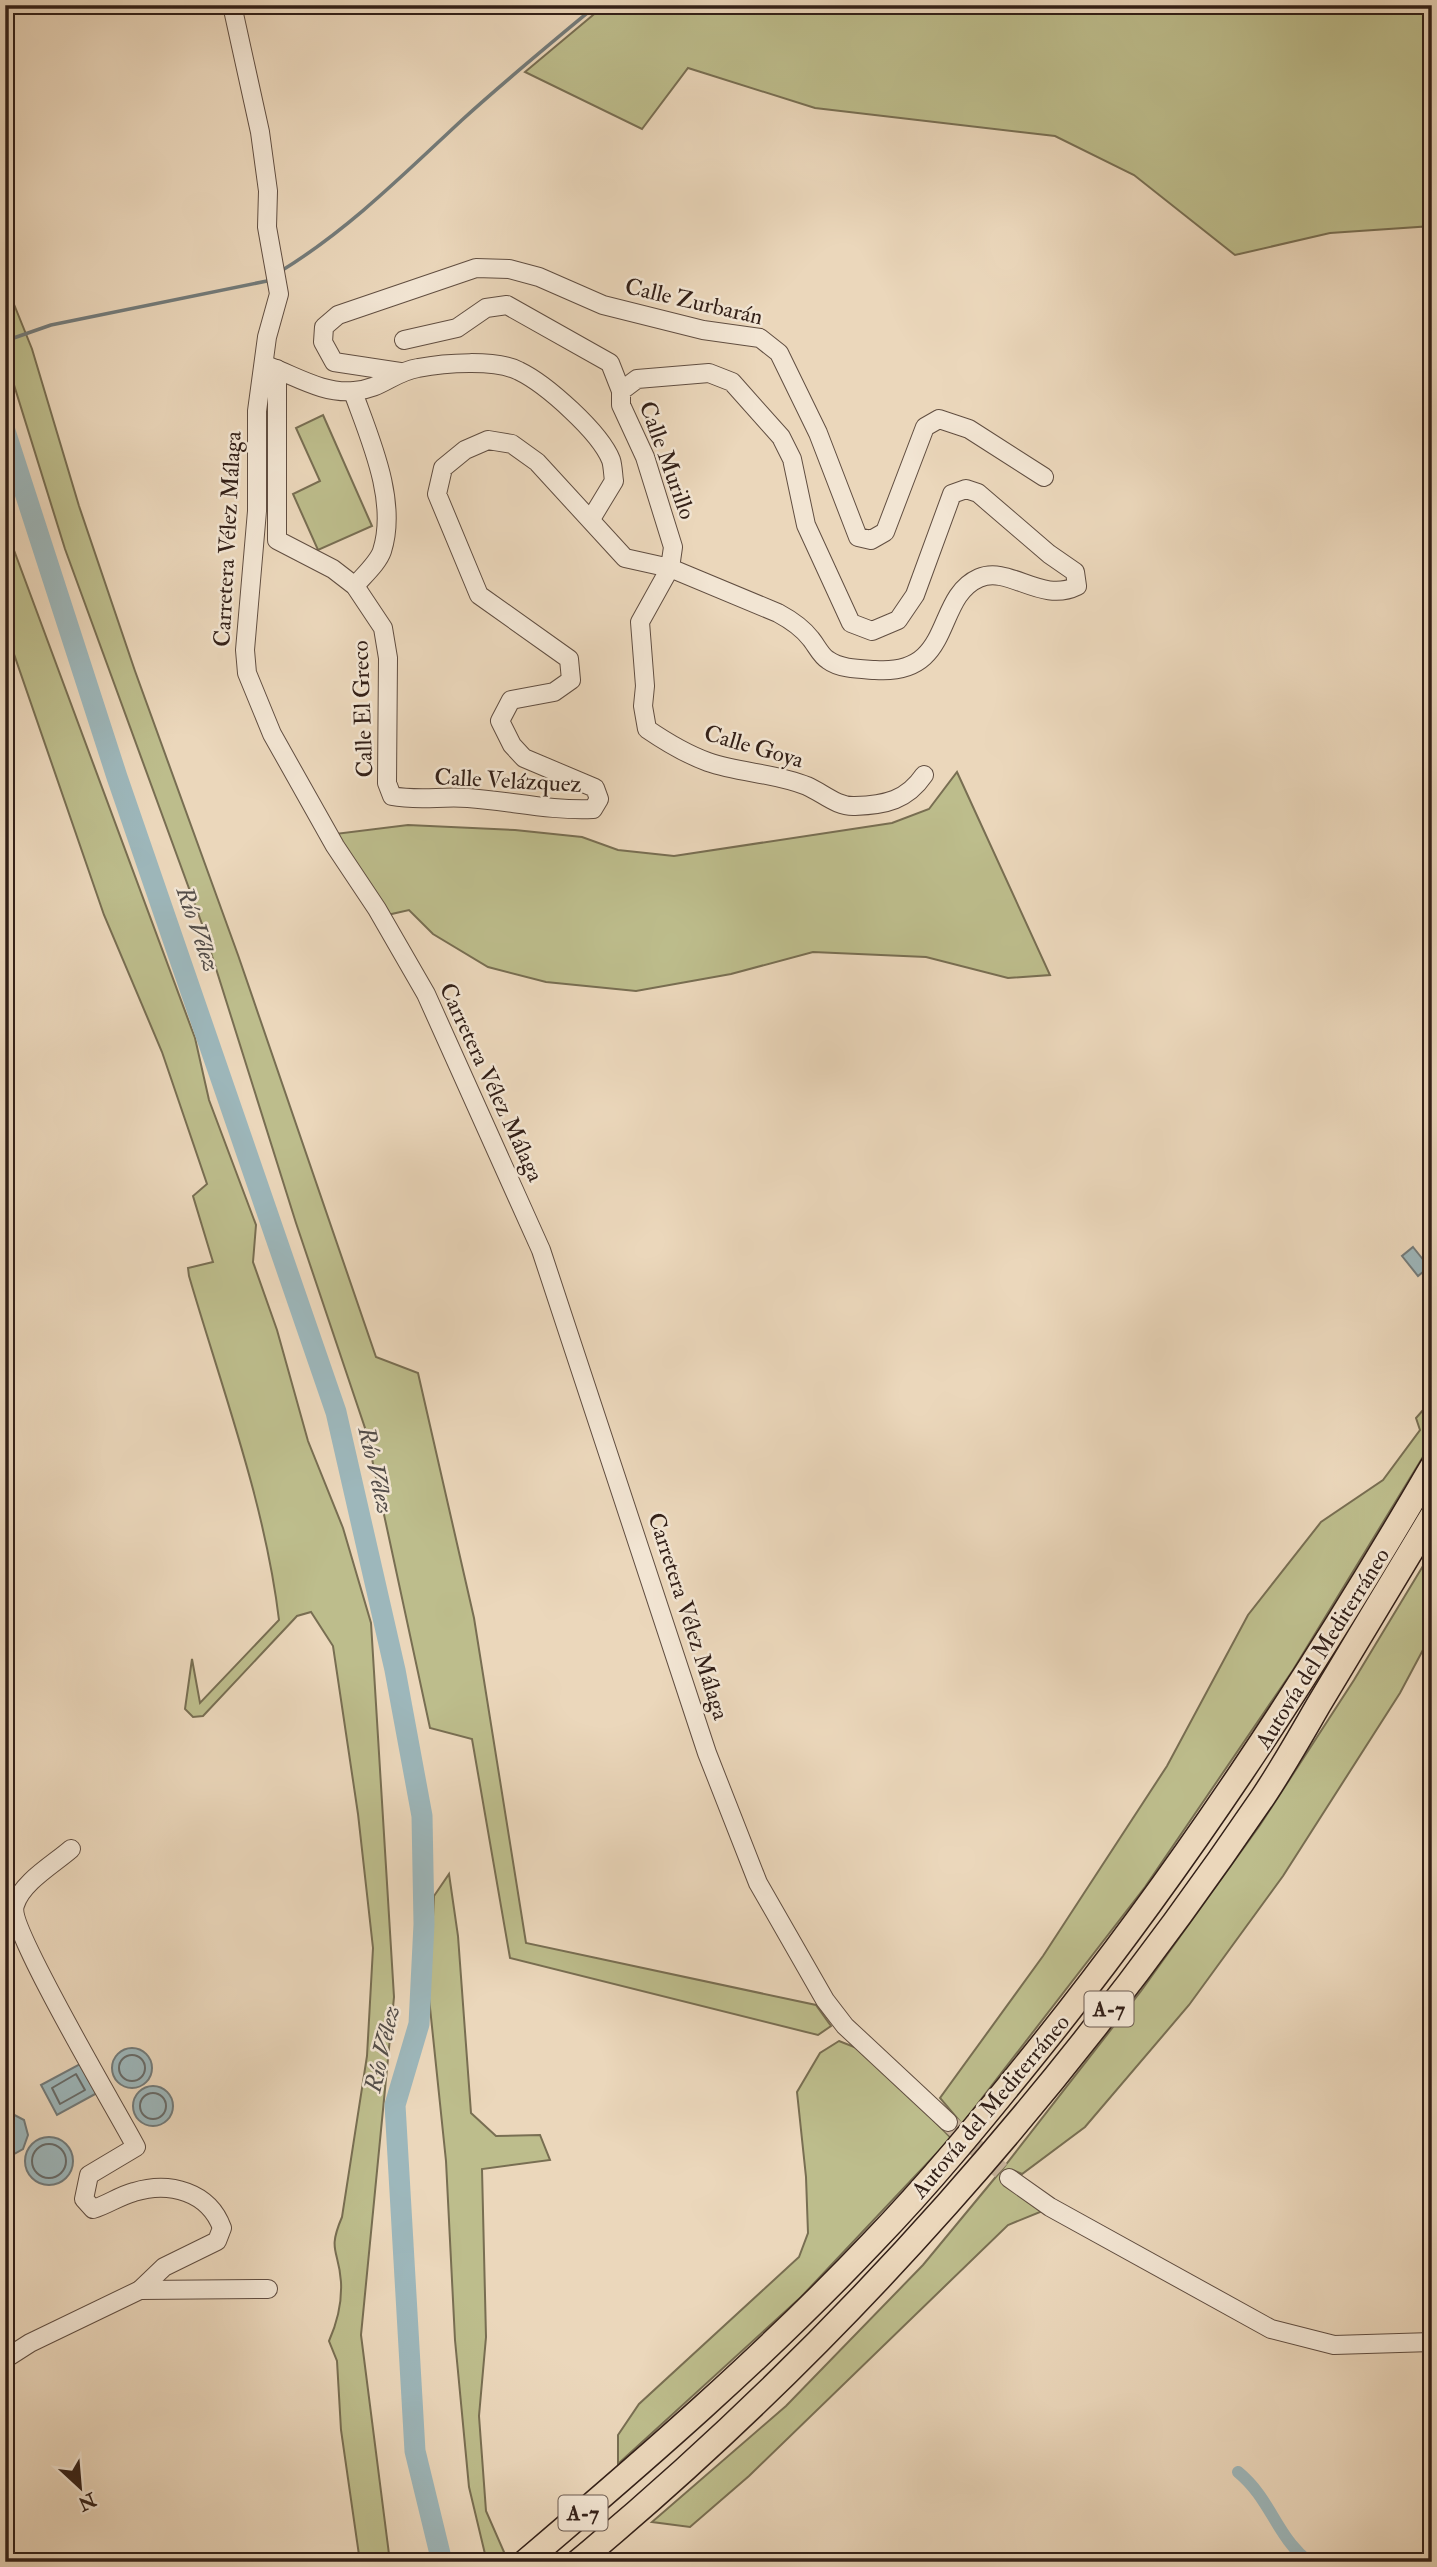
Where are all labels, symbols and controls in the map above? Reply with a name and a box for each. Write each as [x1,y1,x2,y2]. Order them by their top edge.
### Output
street label: Calle Zurbarán [622,272,766,331]
street label: Calle Murillo [633,397,702,523]
street label: Carretera Vélez Málaga [207,430,248,648]
street label: Calle El Greco [346,640,379,778]
street label: Calle Goya [701,718,807,775]
street label: Calle Velázquez [434,762,582,799]
water label: Río Vélez [168,882,226,976]
street label: Carretera Vélez Málaga [433,978,551,1187]
water label: Río Vélez [350,1423,400,1516]
street label: Carretera Vélez Málaga [641,1509,736,1724]
street label: Autovía del Mediterráneo [1248,1542,1396,1755]
road number: A-7 [1084,1992,1134,2026]
water label: Río Vélez [357,2003,407,2096]
street label: Autovía del Mediterráneo [904,2008,1076,2205]
north arrow [46,2452,116,2522]
text: N [73,2486,101,2516]
road number: A-7 [558,2496,608,2530]

